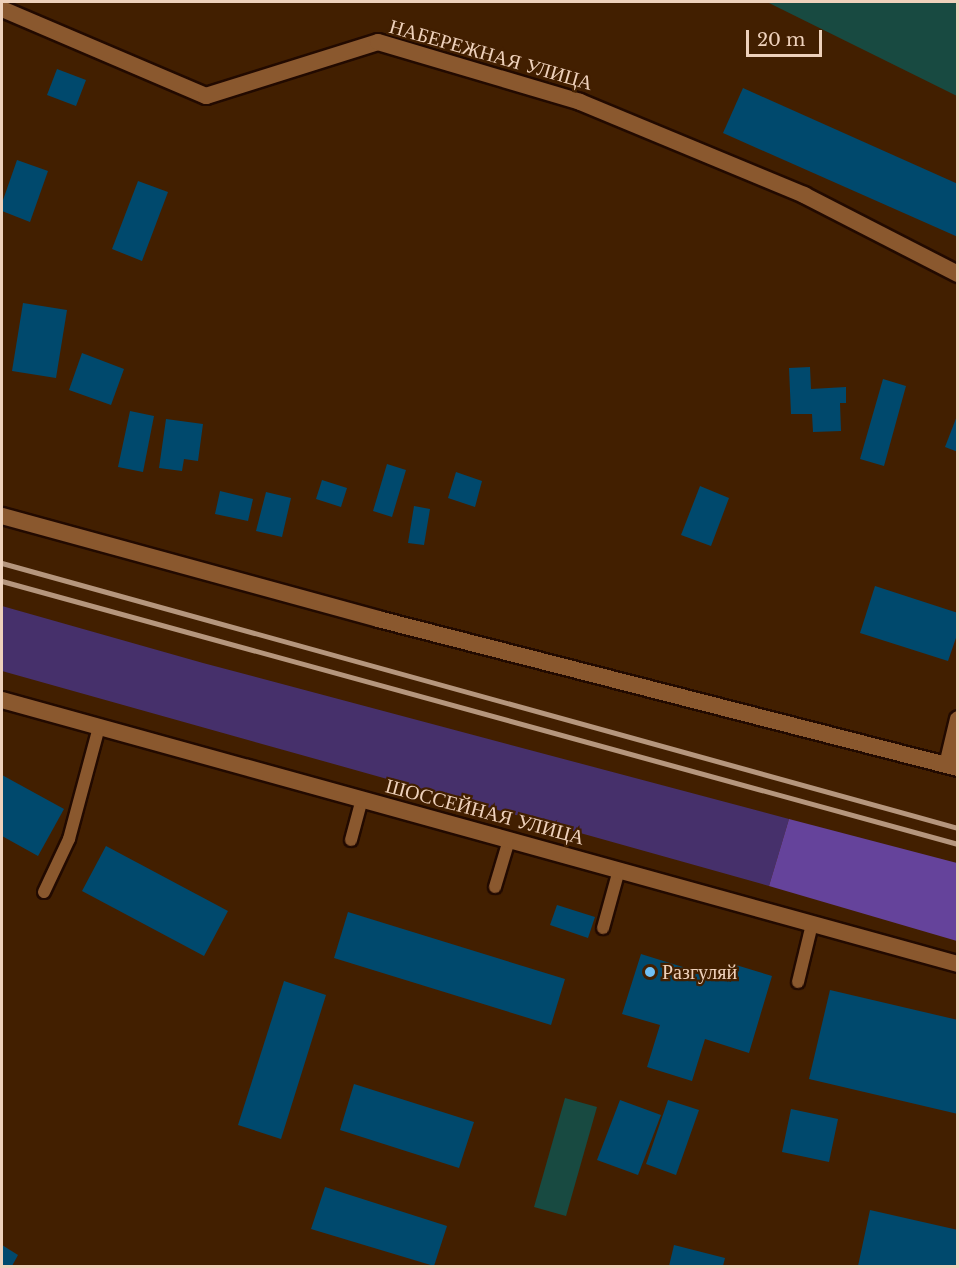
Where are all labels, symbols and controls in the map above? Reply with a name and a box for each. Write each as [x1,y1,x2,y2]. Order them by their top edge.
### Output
street label: НАБЕРЕЖНАЯ УЛИЦА [386,14,596,96]
scale bar [749,18,826,56]
text: 20 m [757,29,805,51]
street label: ШОССЕЙНАЯ УЛИЦА [383,774,587,850]
place label: Разгуляй [662,960,737,984]
marker: Разгуляй [643,965,657,979]

